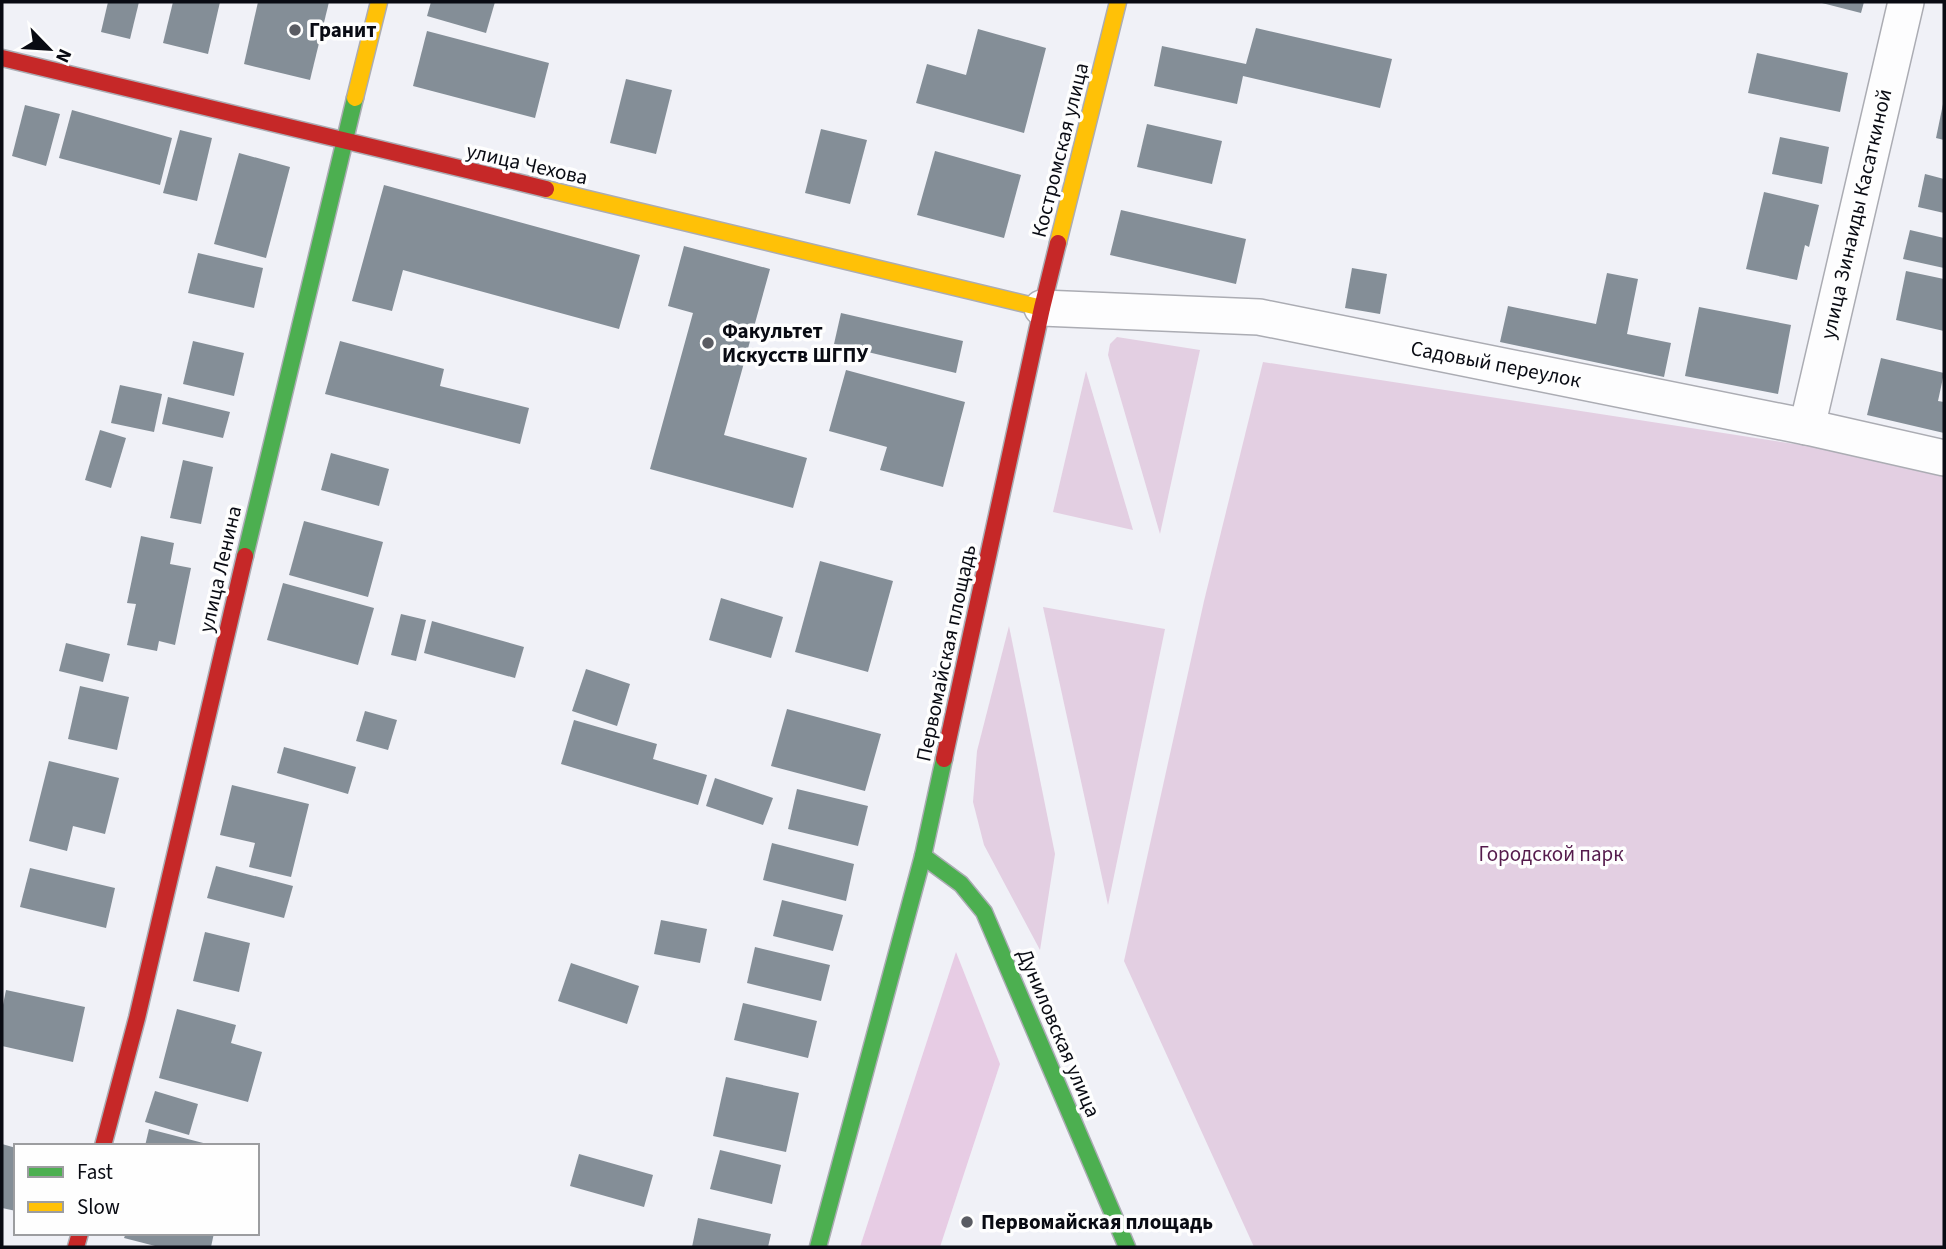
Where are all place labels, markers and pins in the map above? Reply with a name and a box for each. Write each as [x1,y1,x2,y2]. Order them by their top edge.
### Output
place label: Гранит [309,15,377,45]
marker: Гранит [287,22,303,38]
place label: Факультет Искусств ШГПУ [722,316,868,370]
marker: Факультет Искусств ШГПУ [700,335,716,351]
place label: Первомайская площадь [981,1207,1213,1237]
marker: Первомайская площадь [959,1214,975,1230]

